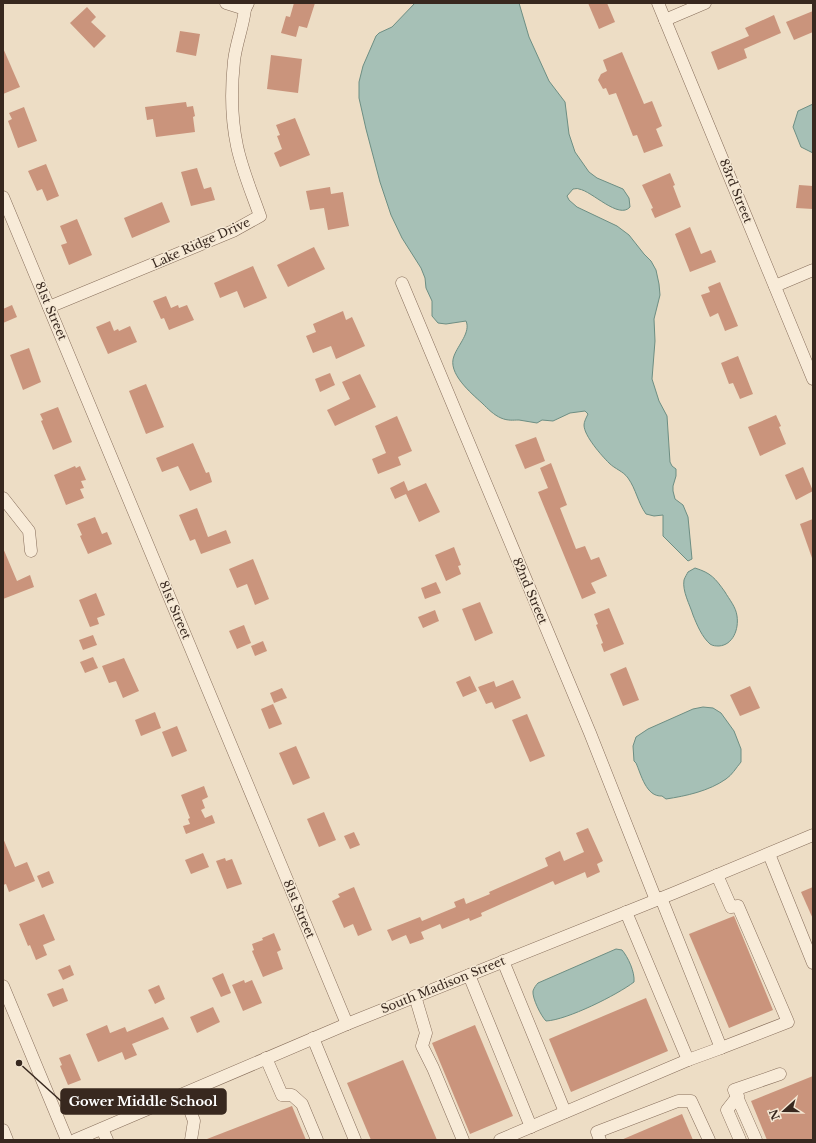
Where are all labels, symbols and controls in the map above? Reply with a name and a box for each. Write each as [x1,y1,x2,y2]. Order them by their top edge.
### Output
street label: 83rd Street [717,157,756,226]
street label: Lake Ridge Drive [149,214,252,271]
street label: 81st Street [32,279,71,343]
street label: 82nd Street [510,555,551,627]
street label: 81st Street [156,578,195,642]
street label: 81st Street [280,877,319,941]
street label: South Madison Street [378,953,508,1016]
callout: Gower Middle School [61,1089,226,1114]
north arrow [764,1091,804,1131]
text: Gower Middle School [69,1093,218,1110]
text: N [766,1107,783,1122]

